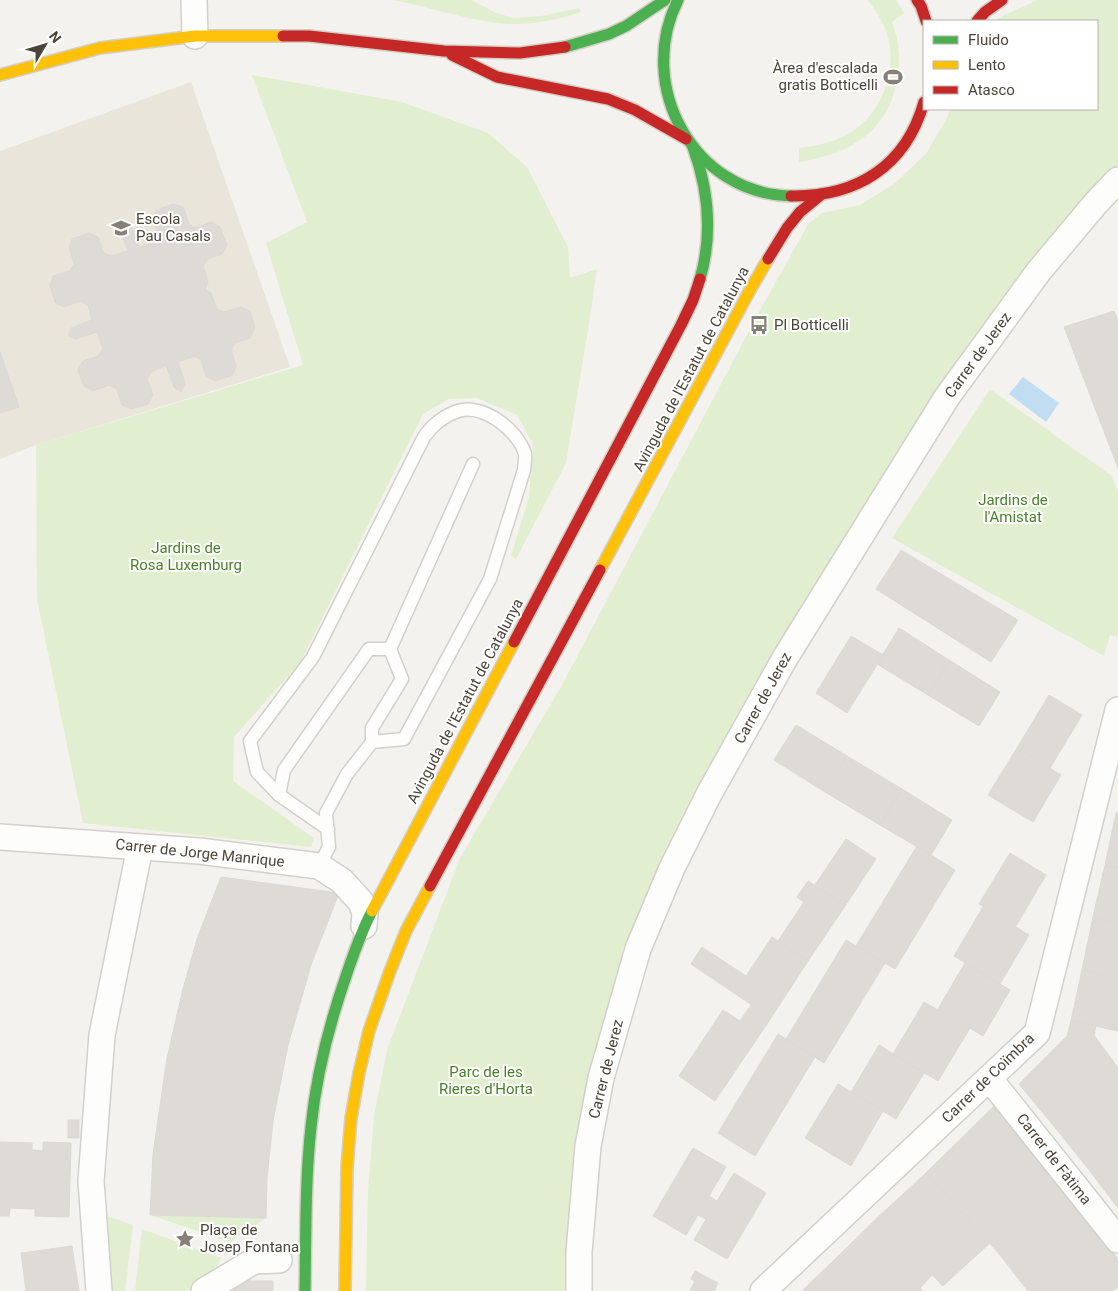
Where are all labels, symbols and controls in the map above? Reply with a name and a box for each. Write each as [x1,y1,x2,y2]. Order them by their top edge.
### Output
north arrow [20,20,70,70]
legend [923,20,1098,110]
text: N [46,28,65,46]
text: Fluido [968,31,1009,49]
text: Lento [968,56,1006,74]
place label: Àrea d'escalada gratis Botticelli [773,59,878,94]
sports icon: Àrea d'escalada gratis Botticelli [882,66,904,88]
text: Atasco [968,81,1015,99]
place label: Escola Pau Casals [136,210,211,245]
school or university icon: Escola Pau Casals [110,217,132,239]
street label: Avinguda de l'Estatut de Catalunya [629,263,753,475]
street label: Carrer de Jerez [941,309,1015,401]
bus stop icon: Pl Botticelli [748,314,770,336]
place label: Pl Botticelli [774,316,849,334]
park label: Jardins de l'Amistat [978,491,1048,526]
park label: Jardins de Rosa Luxemburg [130,539,242,574]
street label: Avinguda de l'Estatut de Catalunya [403,595,527,807]
street label: Carrer de Jerez [731,649,795,747]
street label: Carrer de Jorge Manrique [115,835,285,871]
street label: Carrer de Jerez [585,1018,627,1120]
street label: Carrer de Coïmbra [938,1029,1038,1127]
park label: Parc de les Rieres d'Horta [439,1063,533,1098]
street label: Carrer de Fàtima [1013,1110,1095,1208]
place label: Plaça de Josep Fontana [200,1221,299,1256]
place icon: Plaça de Josep Fontana [174,1228,196,1250]

